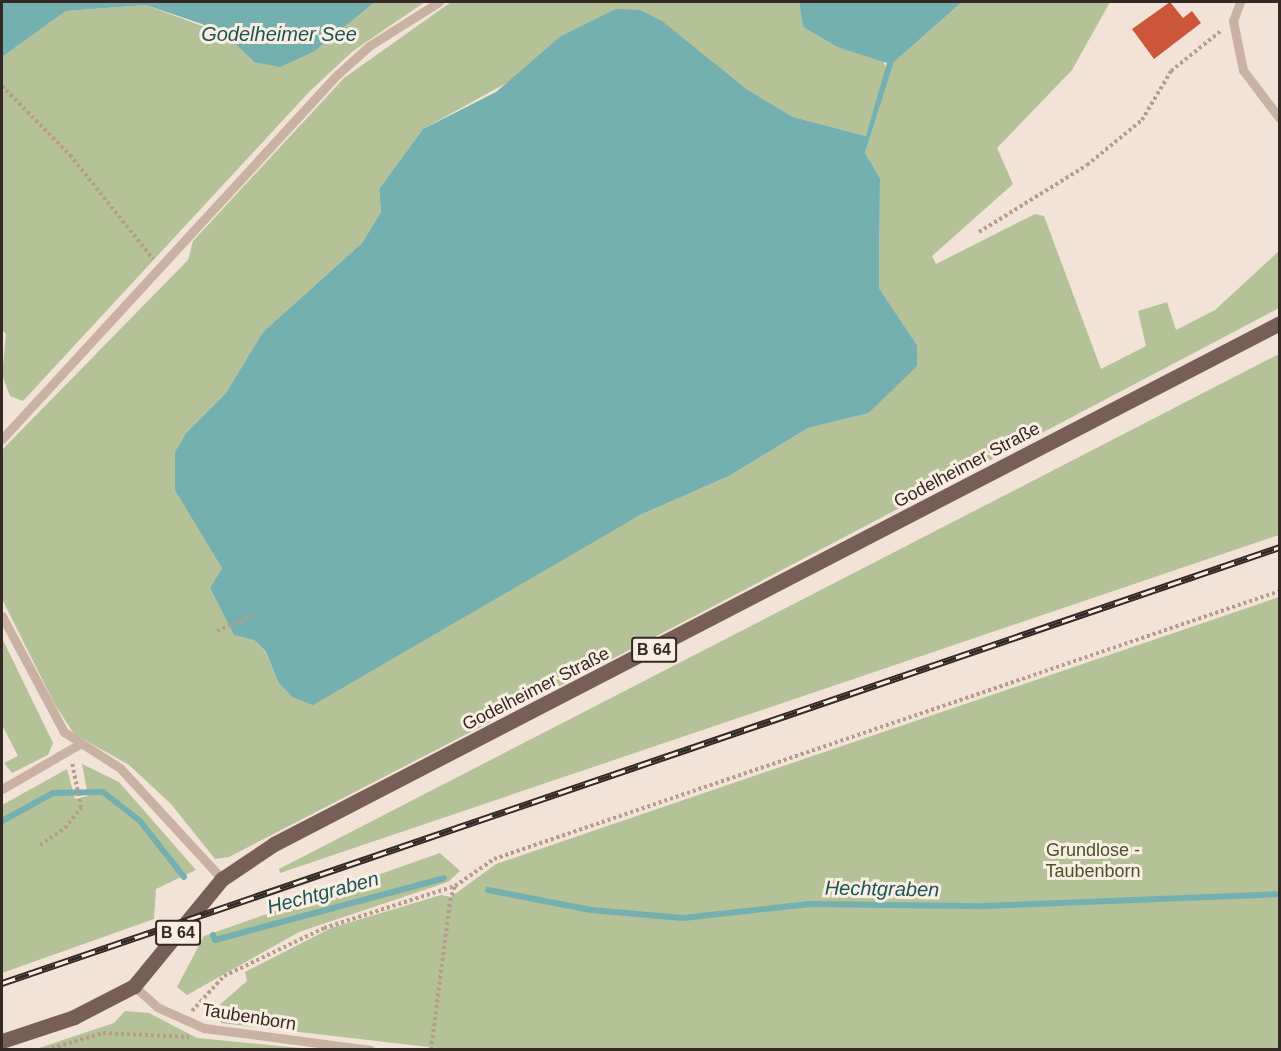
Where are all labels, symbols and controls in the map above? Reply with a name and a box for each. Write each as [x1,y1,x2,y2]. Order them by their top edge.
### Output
water label: Godelheimer See [201,22,357,46]
street label: Godelheimer Straße [890,417,1044,513]
road number: B 64 [630,637,678,663]
street label: Godelheimer Straße [459,643,613,735]
park label: Grundlose - Taubenborn [1045,840,1141,882]
water label: Hechtgraben [265,867,381,919]
water label: Hechtgraben [825,876,939,902]
road number: B 64 [154,920,202,946]
street label: Taubenborn [200,999,298,1035]

